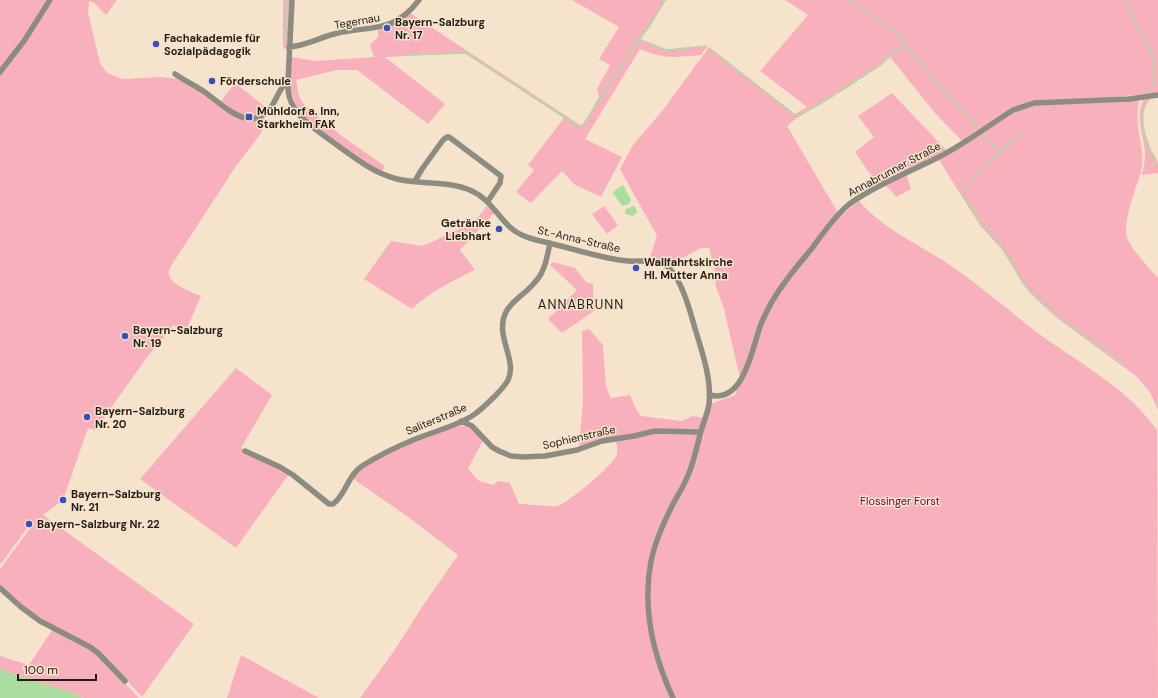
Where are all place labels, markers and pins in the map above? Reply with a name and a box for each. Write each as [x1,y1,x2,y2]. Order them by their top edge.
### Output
place label: Bayern-Salzburg Nr. 17 [395,15,485,42]
marker: Bayern-Salzburg Nr. 17 [382,23,392,33]
place label: Fachakademie für Sozialpädagogik [164,31,261,58]
marker: Fachakademie für Sozialpädagogik [151,39,161,49]
place label: Förderschule [220,74,291,88]
marker: Förderschule [207,76,217,86]
place label: Mühldorf a. Inn, Starkheim FAK [257,104,340,131]
marker: Mühldorf a. Inn, Starkheim FAK [244,112,254,122]
place label: Getränke Liebhart [441,216,491,243]
marker: Getränke Liebhart [494,224,504,234]
place label: Wallfahrtskirche Hl. Mutter Anna [644,255,733,282]
marker: Wallfahrtskirche Hl. Mutter Anna [631,263,641,273]
place label: Bayern-Salzburg Nr. 19 [133,323,223,350]
marker: Bayern-Salzburg Nr. 19 [120,331,130,341]
place label: Bayern-Salzburg Nr. 20 [95,404,185,431]
marker: Bayern-Salzburg Nr. 20 [82,412,92,422]
place label: Bayern-Salzburg Nr. 21 [71,487,161,514]
marker: Bayern-Salzburg Nr. 21 [58,495,68,505]
place label: Bayern-Salzburg Nr. 22 [37,517,160,531]
marker: Bayern-Salzburg Nr. 22 [24,519,34,529]

